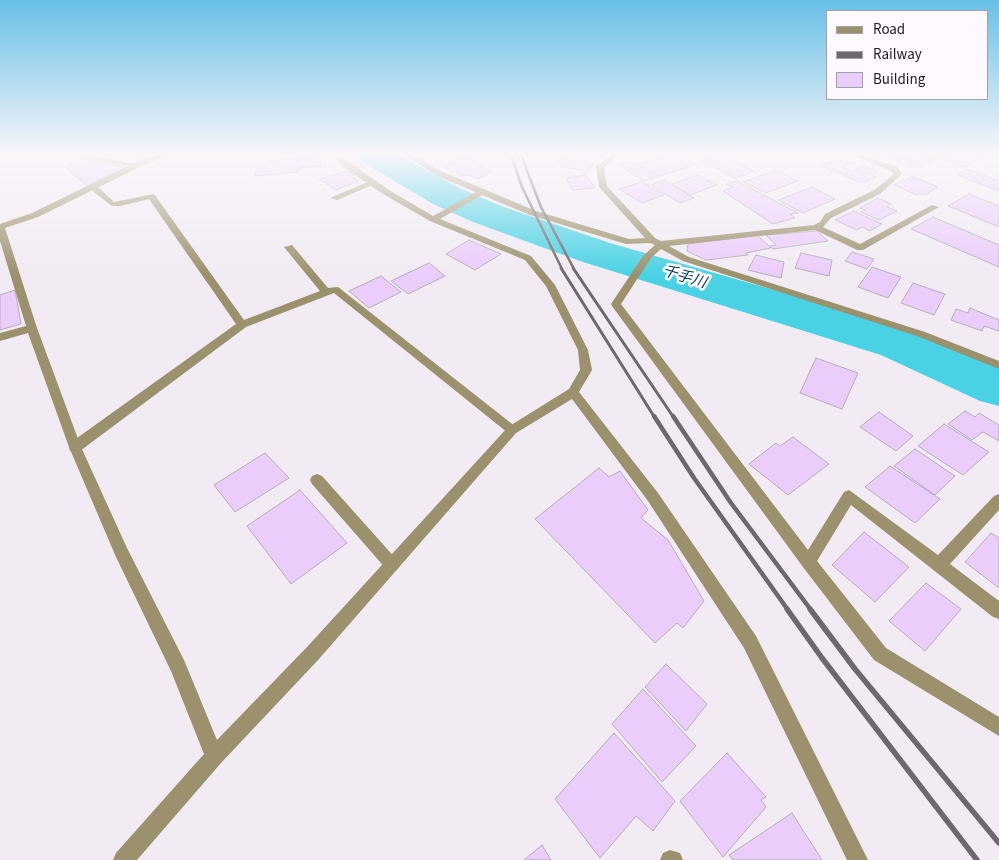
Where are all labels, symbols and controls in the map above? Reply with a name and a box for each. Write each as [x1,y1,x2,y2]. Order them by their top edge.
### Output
legend [826,10,989,100]
text: Road [873,19,905,40]
text: Railway [873,44,922,65]
text: Building [873,69,925,90]
water label: 千手川 [660,263,708,293]

